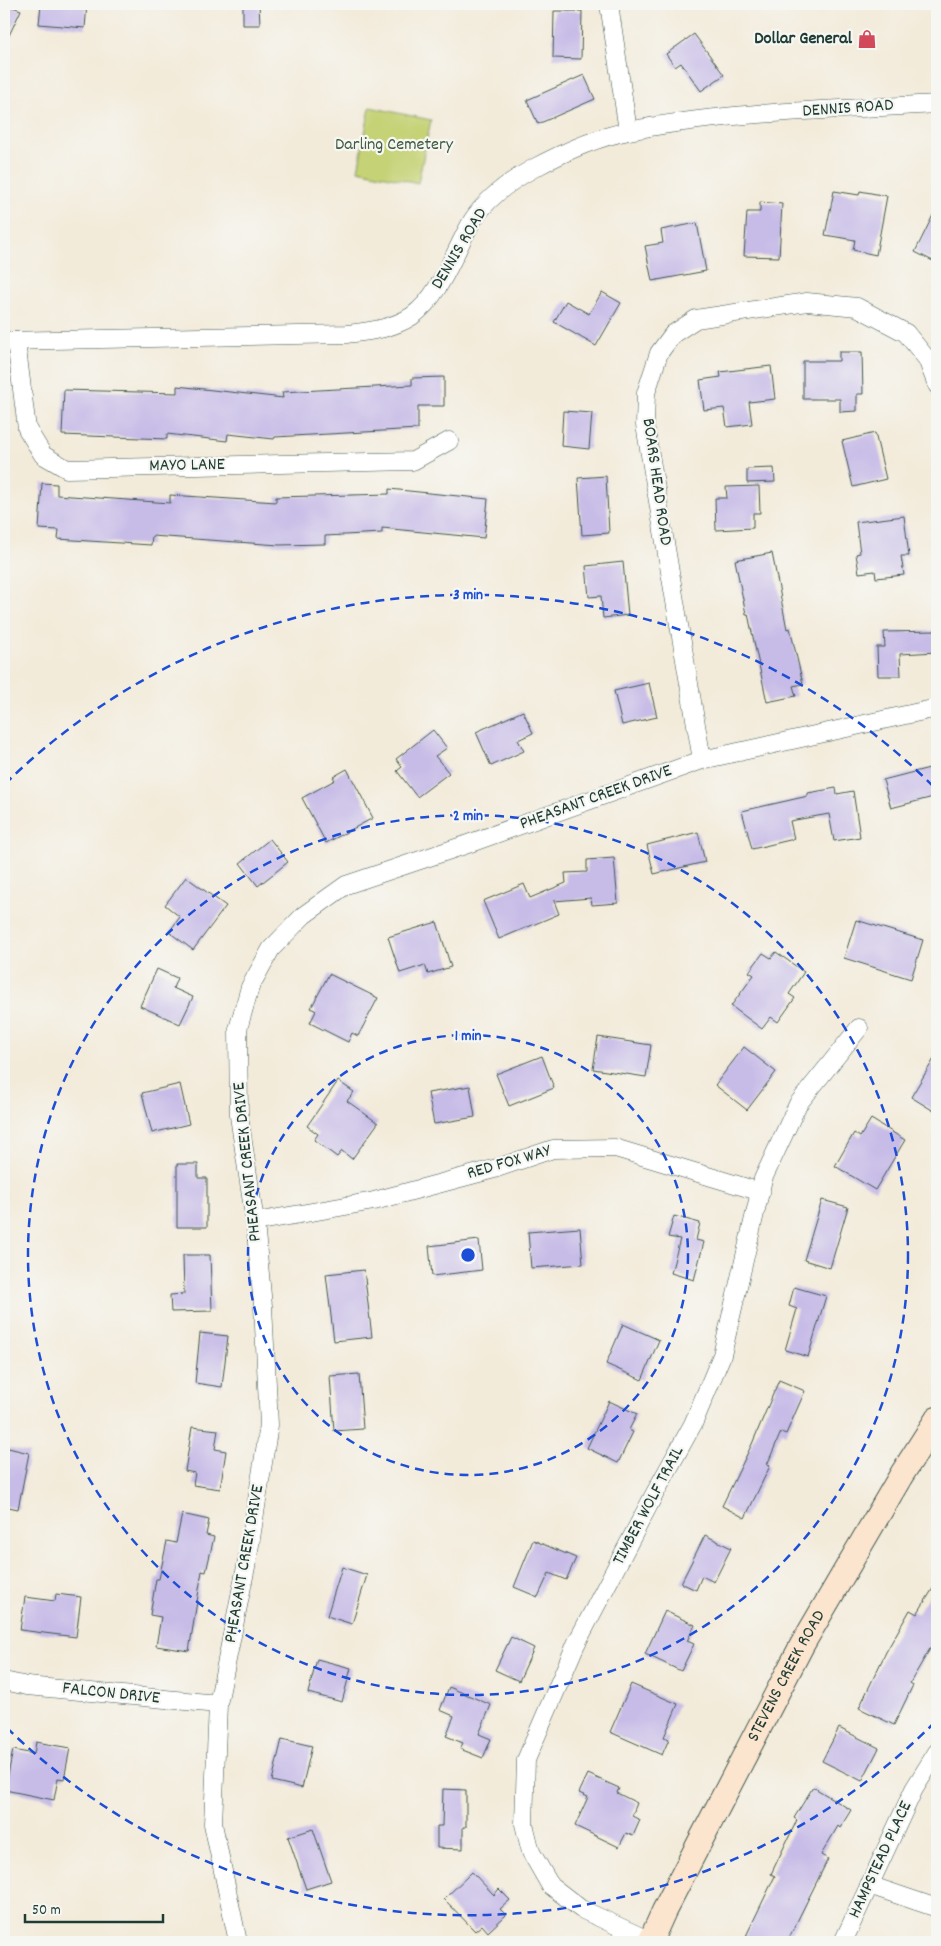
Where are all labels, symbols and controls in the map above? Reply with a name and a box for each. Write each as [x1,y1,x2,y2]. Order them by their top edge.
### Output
place label: Dollar General [754,27,853,52]
shop icon: Dollar General [856,28,878,50]
street label: DENNIS ROAD [802,93,894,125]
park label: Darling Cemetery [335,133,454,158]
street label: DENNIS ROAD [426,204,494,294]
street label: BOARS HEAD ROAD [635,417,677,547]
street label: MAYO LANE [149,453,225,479]
text: 3 min [453,585,483,607]
street label: PHEASANT CREEK DRIVE [516,759,676,837]
text: 2 min [453,806,483,828]
text: 1 min [455,1026,481,1048]
street label: PHEASANT CREEK DRIVE [227,1081,269,1243]
street label: RED FOX WAY [464,1139,555,1187]
centre of rings [459,1246,477,1264]
street label: TIMBER WOLF TRAIL [607,1441,691,1570]
street label: PHEASANT CREEK DRIVE [219,1483,271,1645]
street label: STEVENS CREEK ROAD [741,1606,832,1746]
street label: FALCON DRIVE [61,1676,161,1712]
street label: HAMPSTEAD PLACE [843,1797,919,1923]
scale bar [25,1891,162,1923]
text: 50 m [32,1900,61,1922]

